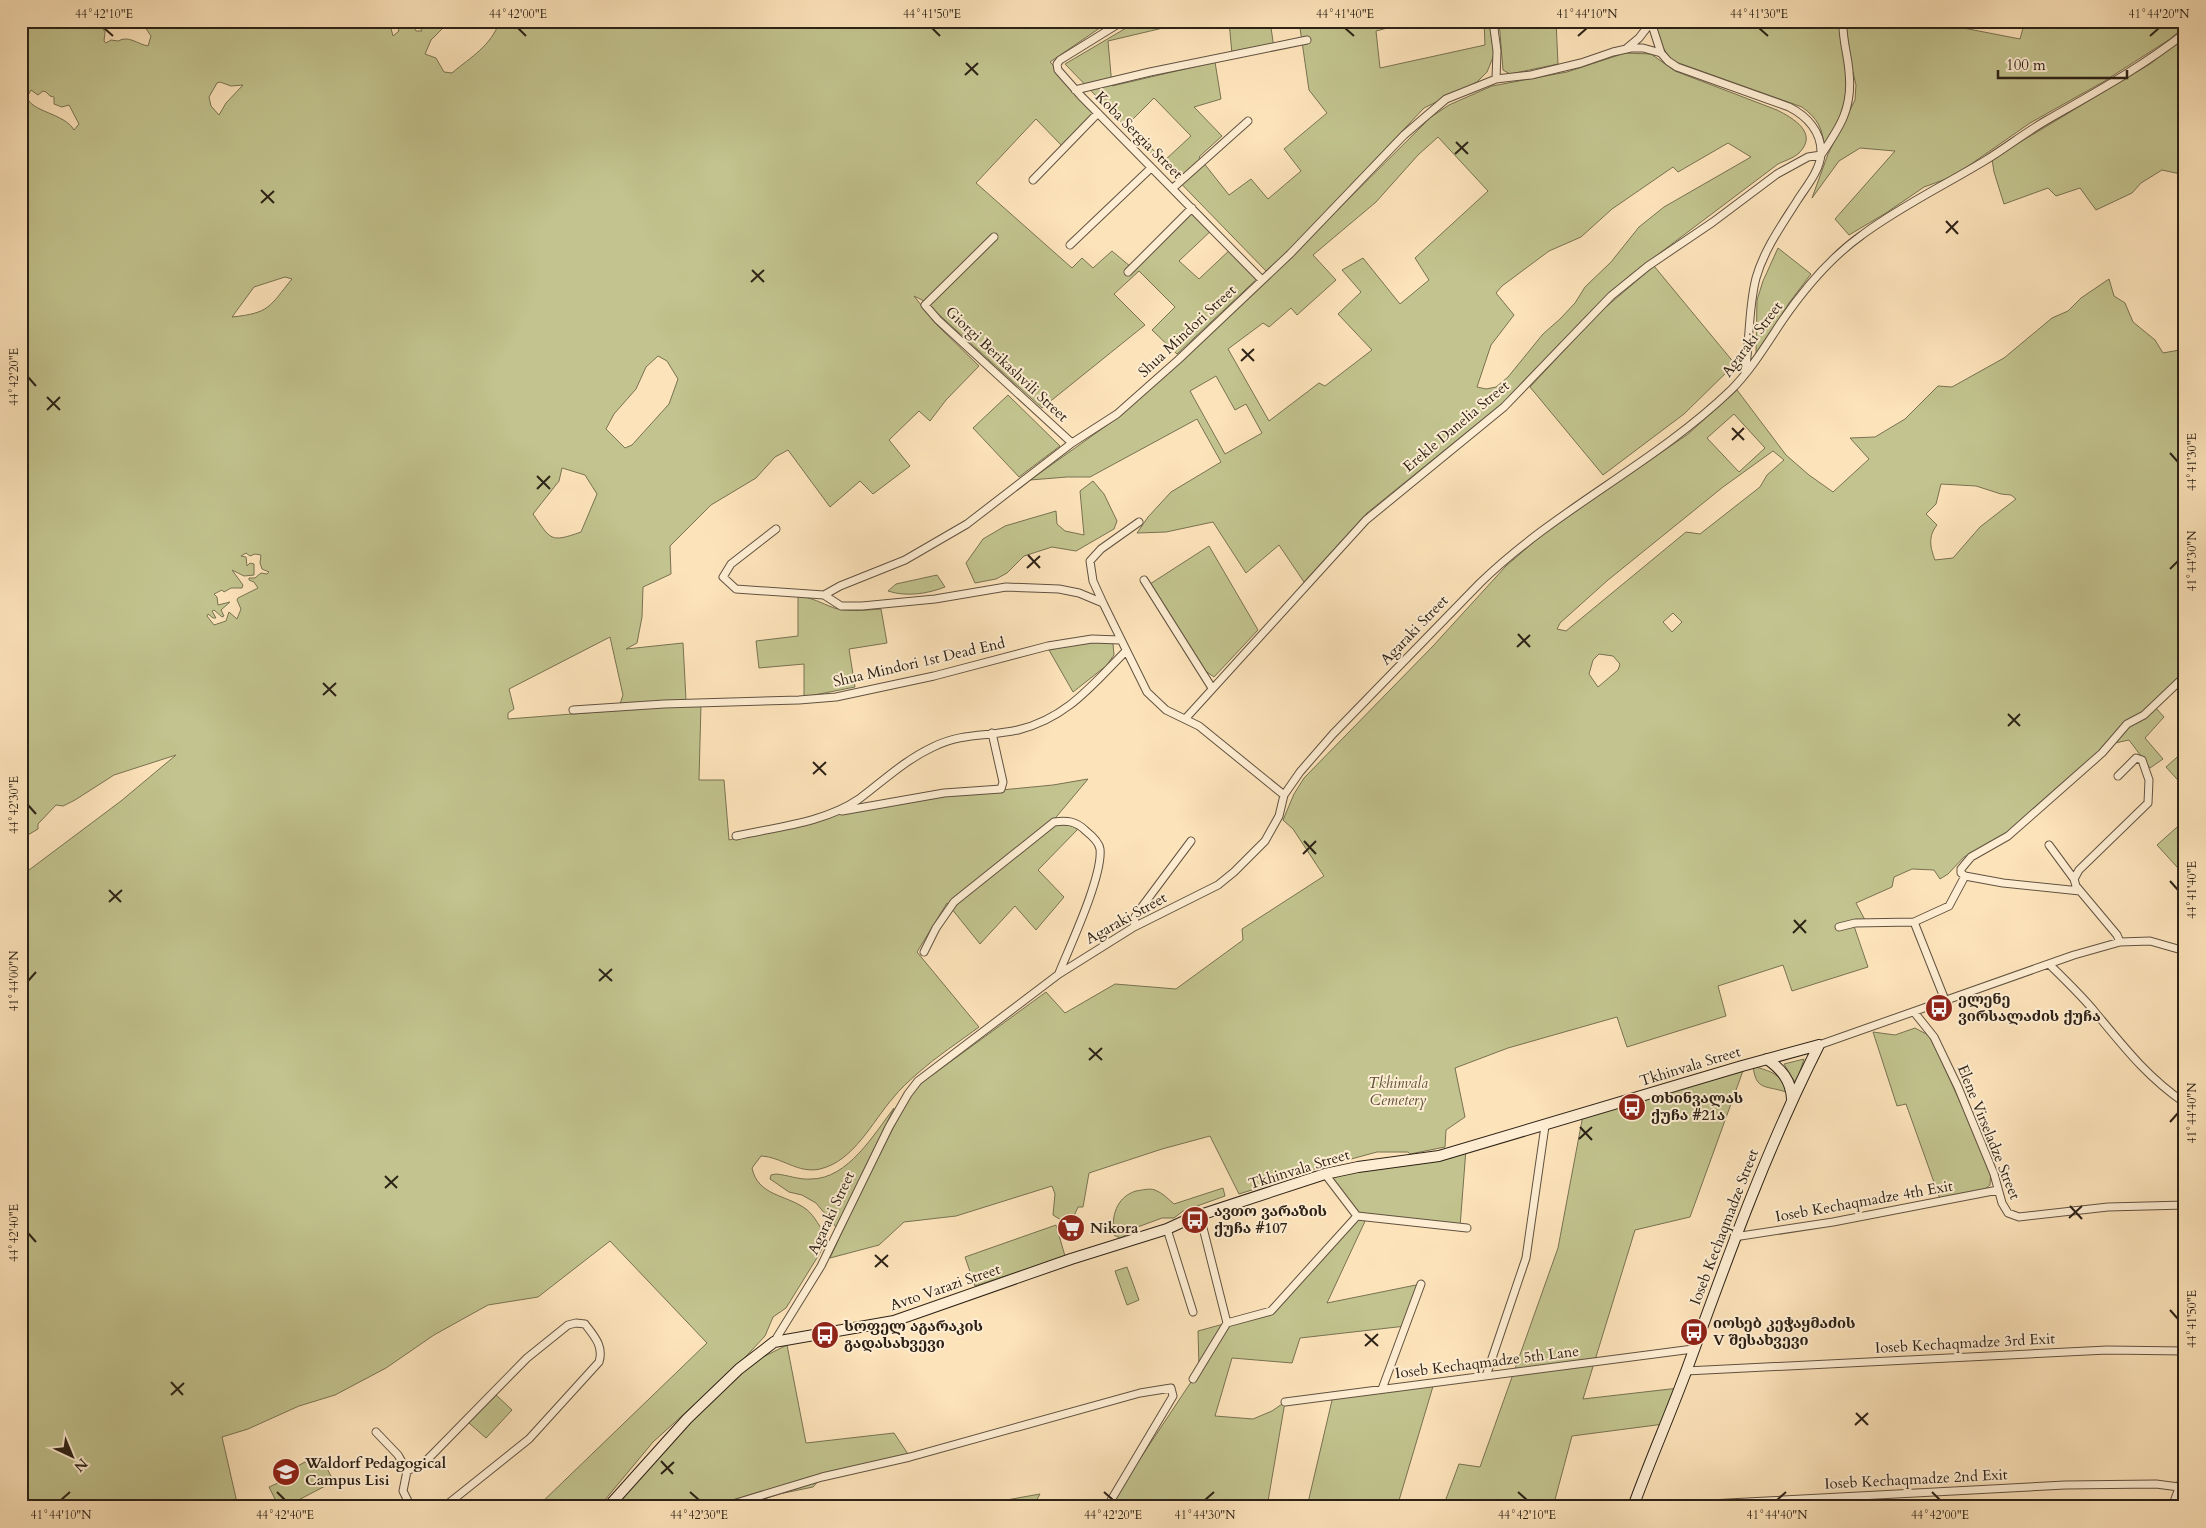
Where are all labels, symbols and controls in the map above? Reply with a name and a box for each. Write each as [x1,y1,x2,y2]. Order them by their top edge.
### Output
text: 44°42'10"E [75,6,133,22]
text: 44°42'00"E [489,6,547,22]
text: 44°41'50"E [903,6,961,22]
text: 44°41'40"E [1316,6,1374,22]
text: 41°44'10"N [1557,6,1618,22]
text: 44°41'30"E [1730,6,1788,22]
text: 41°44'20"N [2129,6,2190,22]
scale bar [1998,48,2127,80]
text: 100 m [2006,55,2046,75]
street label: Koba Sergia Street [1091,87,1188,184]
street label: Shua Mindori Street [1134,280,1241,382]
street label: Agaraki Street [1717,297,1787,381]
street label: Giorgi Berikashvili Street [941,302,1073,426]
text: 44°42'20"E [6,348,22,406]
street label: Erekle Danelia Street [1399,375,1514,476]
text: 44°41'30"E [2184,433,2200,491]
text: 41°44'30"N [2184,530,2200,591]
street label: Agaraki Street [1376,591,1453,669]
street label: Shua Mindori 1st Dead End [831,632,1007,692]
text: 44°42'30"E [6,776,22,834]
text: 44°41'40"E [2184,861,2200,919]
street label: Agaraki Street [1082,887,1170,949]
text: 41°44'00"N [6,950,22,1011]
place label: ელენე ვირსალაძის ქუჩა [1958,989,2101,1026]
bus stop icon: ელენე ვირსალაძის ქუჩა [1924,993,1954,1023]
street label: Tkhinvala Street [1637,1041,1743,1091]
street label: Elene Virseladze Street [1953,1062,2025,1203]
park label: Tkhinvala Cemetery [1368,1073,1428,1110]
text: 41°44'40"N [2184,1082,2200,1143]
place label: თხინვალას ქუჩა #21ა [1651,1088,1743,1125]
bus stop icon: თხინვალას ქუჩა #21ა [1617,1092,1647,1122]
street label: Tkhinvala Street [1246,1144,1352,1194]
street label: Ioseb Kechaqmadze Street [1685,1146,1763,1308]
street label: Agaraki Street [803,1168,859,1258]
street label: Ioseb Kechaqmadze 4th Exit [1774,1176,1954,1226]
place label: ავთო ვარაზის ქუჩა #107 [1214,1201,1327,1238]
text: 44°42'40"E [6,1204,22,1262]
bus stop icon: ავთო ვარაზის ქუჩა #107 [1180,1205,1210,1235]
supermarket icon: Nikora [1056,1213,1086,1243]
place label: Nikora [1090,1218,1139,1238]
street label: Avto Varazi Street [887,1259,1003,1315]
text: 44°41'50"E [2184,1290,2200,1348]
place label: იოსებ კეჭაყმაძის V შესახვევი [1713,1313,1856,1350]
place label: სოფელ აგარაკის გადასახვევი [844,1316,983,1353]
bus stop icon: იოსებ კეჭაყმაძის V შესახვევი [1679,1317,1709,1347]
bus stop icon: სოფელ აგარაკის გადასახვევი [810,1320,840,1350]
street label: Ioseb Kechaqmadze 3rd Exit [1874,1328,2056,1358]
street label: Ioseb Kechaqmadze 5th Lane [1394,1341,1580,1383]
north arrow [48,1430,98,1480]
place label: Waldorf Pedagogical Campus Lisi [304,1453,447,1490]
text: N [70,1454,92,1476]
school or university icon: Waldorf Pedagogical Campus Lisi [271,1457,301,1487]
street label: Ioseb Kechaqmadze 2nd Exit [1824,1464,2008,1494]
text: 41°44'10"N [31,1507,92,1523]
text: 44°42'40"E [256,1507,314,1523]
text: 44°42'30"E [670,1507,728,1523]
text: 44°42'20"E [1084,1507,1142,1523]
text: 41°44'30"N [1175,1507,1236,1523]
text: 44°42'10"E [1498,1507,1556,1523]
text: 41°44'40"N [1747,1507,1808,1523]
text: 44°42'00"E [1911,1507,1969,1523]

